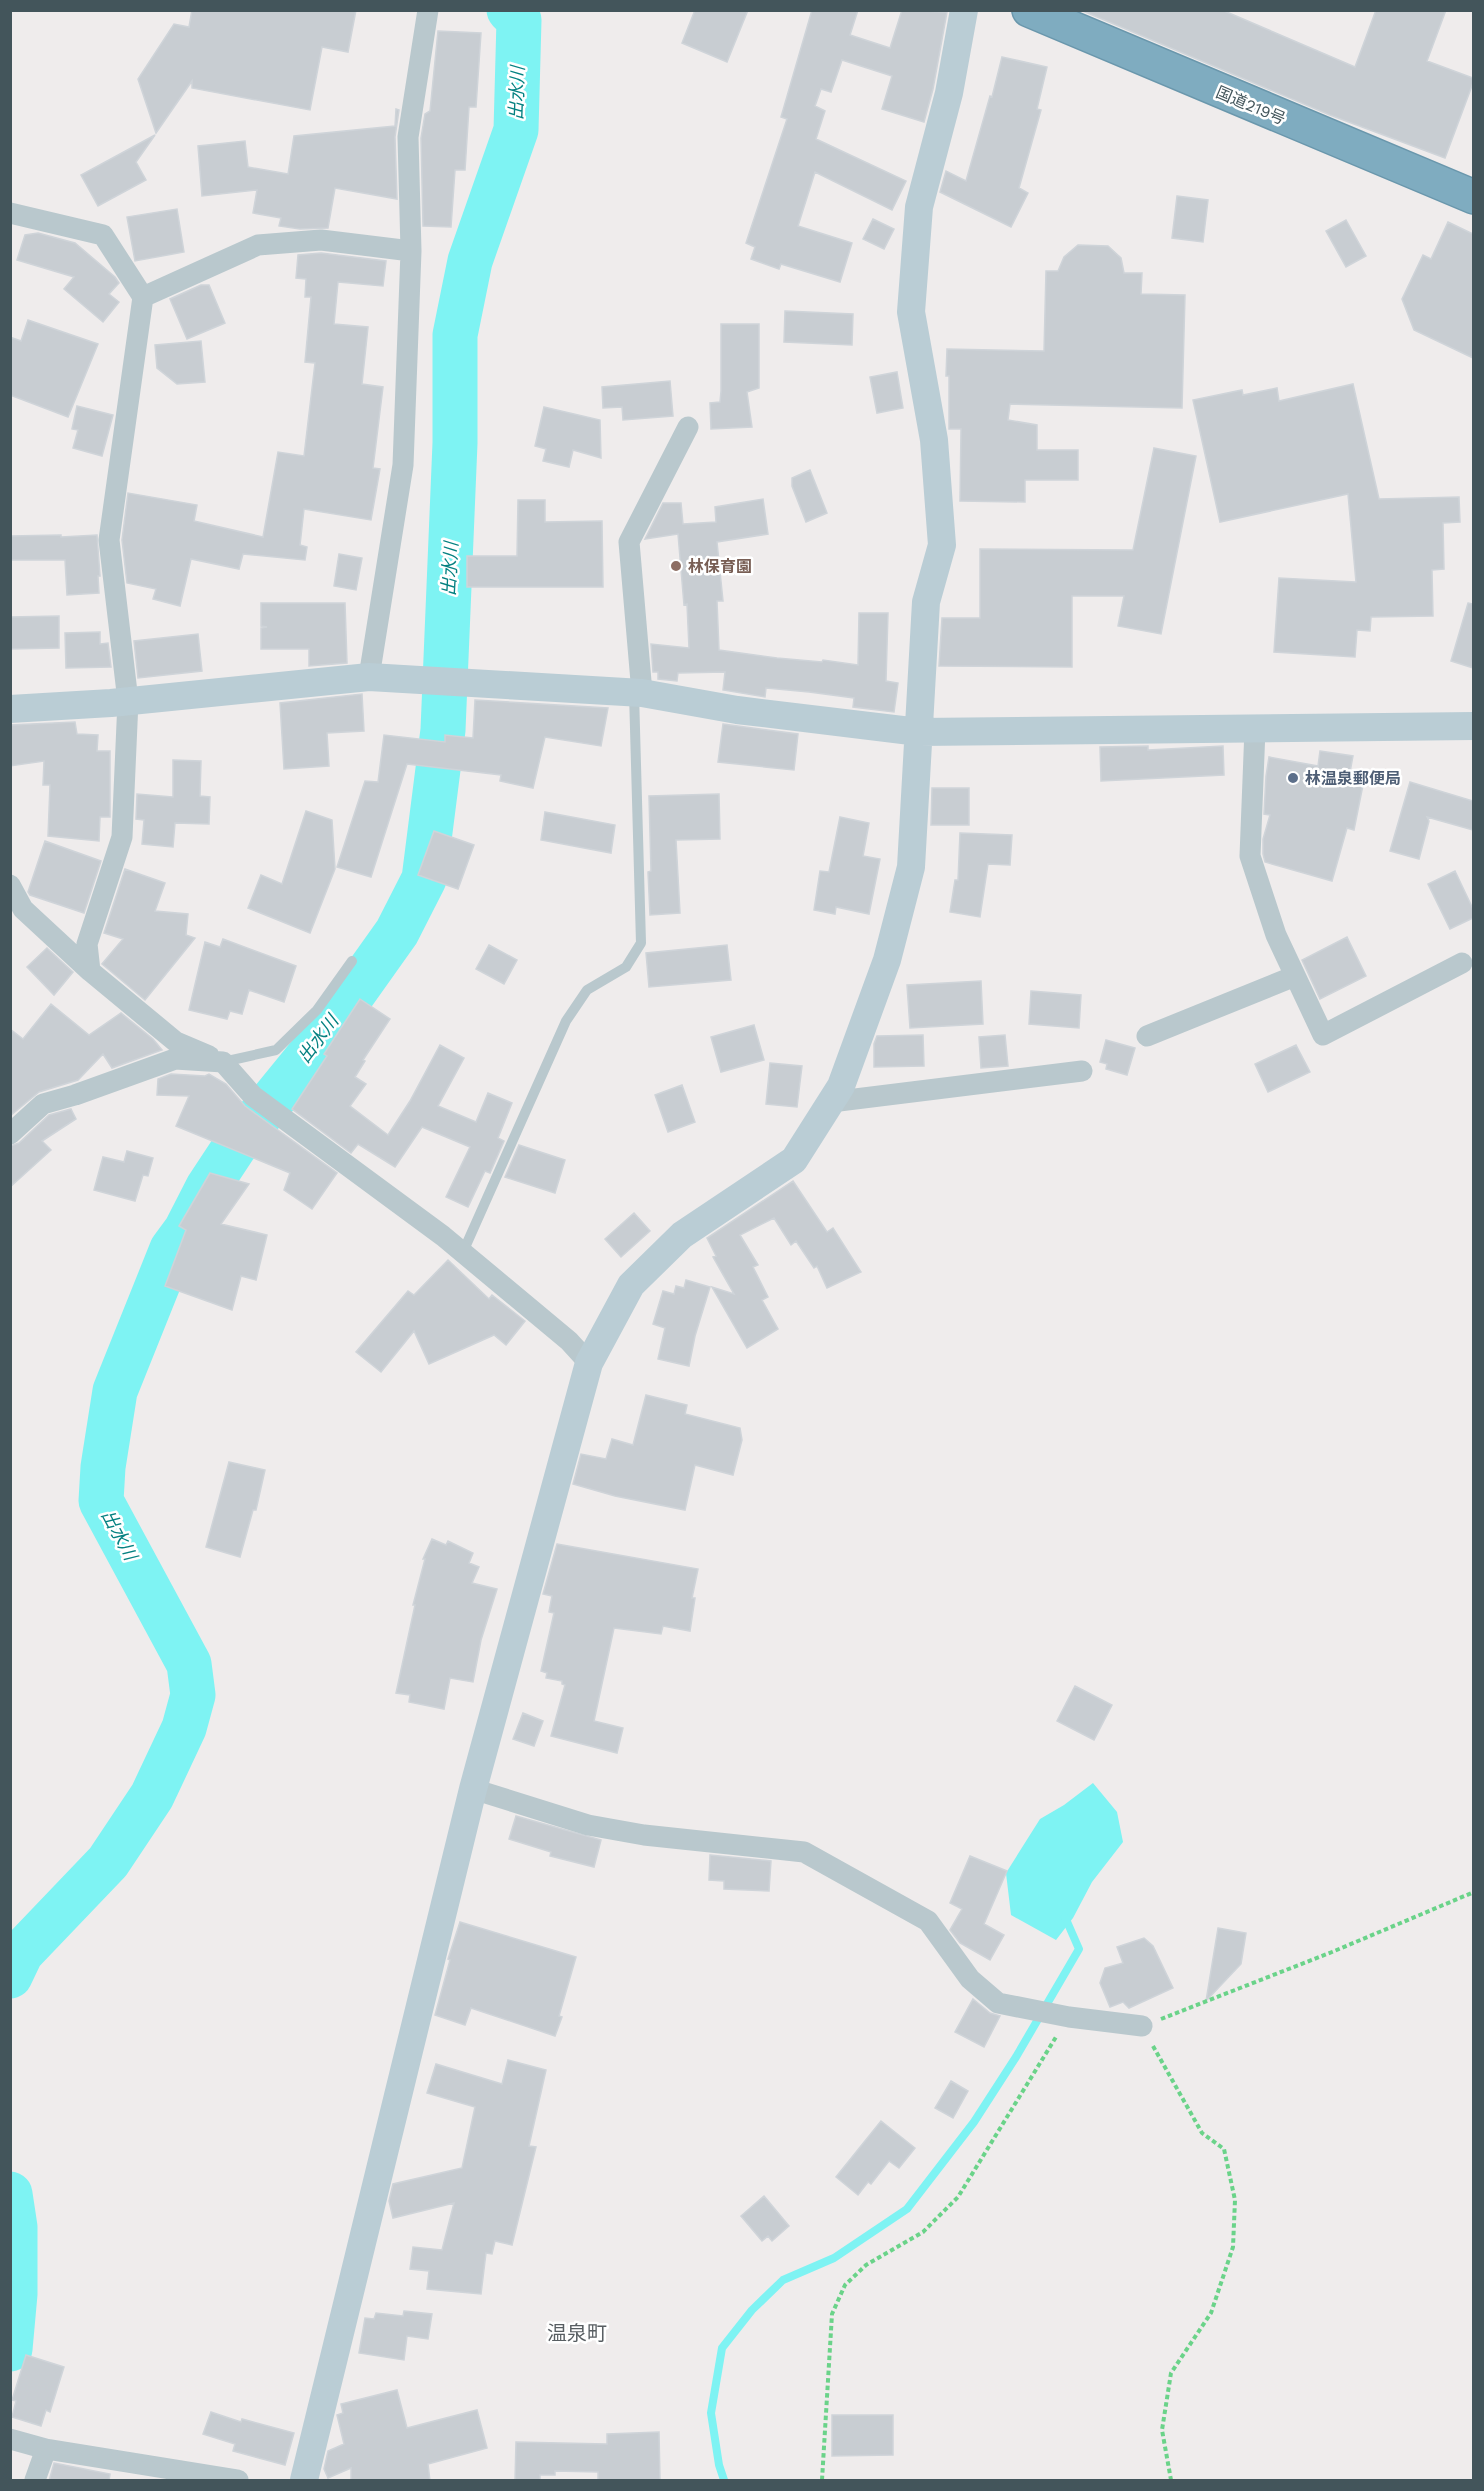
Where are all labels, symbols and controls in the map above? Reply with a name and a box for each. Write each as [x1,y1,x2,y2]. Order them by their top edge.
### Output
water label: 出水川 [505,64,528,120]
street label: 国道219号 [1213,82,1288,129]
water label: 出水川 [438,539,462,596]
place label: 林保育園 [688,557,752,576]
marker: 林保育園 [669,559,683,573]
place label: 林温泉郵便局 [1305,769,1401,788]
marker: 林温泉郵便局 [1286,771,1300,785]
water label: 出水川 [293,1009,343,1067]
water label: 出水川 [97,1506,142,1565]
district label: 温泉町 [547,2321,607,2345]

